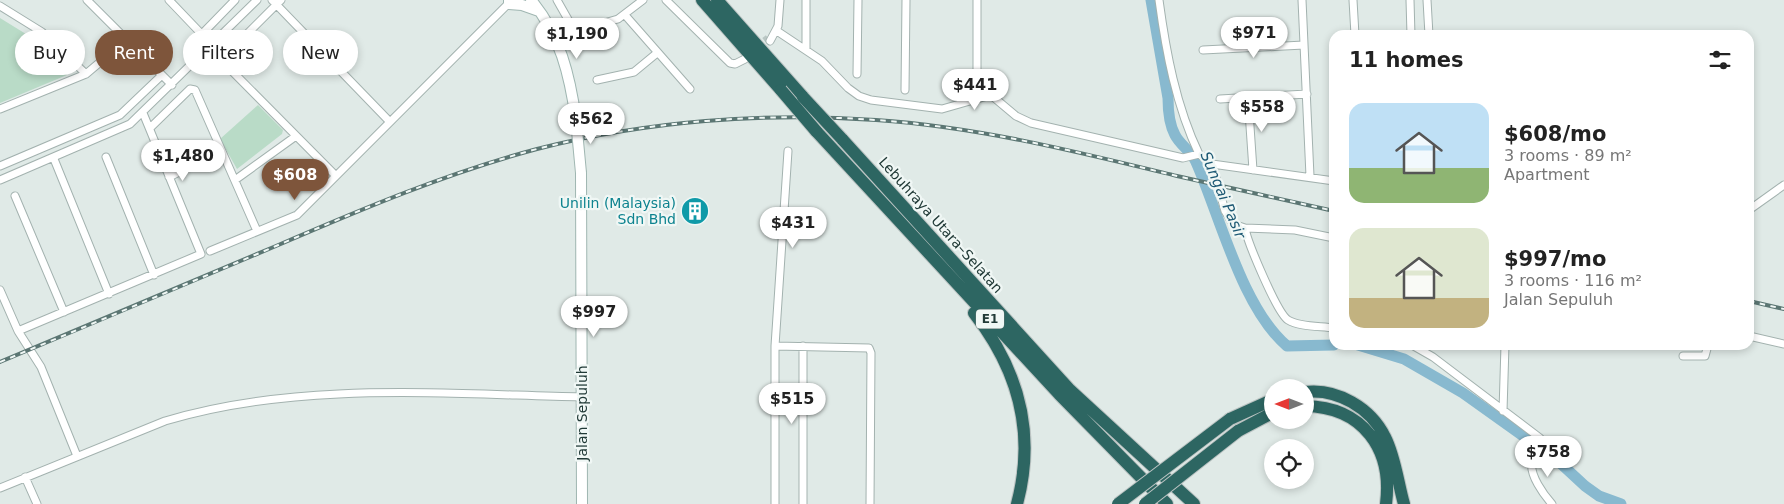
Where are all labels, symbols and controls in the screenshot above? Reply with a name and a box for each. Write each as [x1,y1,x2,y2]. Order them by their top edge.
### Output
pin: $971 [1224,17,1284,59]
pin: $1,190 [536,18,618,60]
text: $971 [1232,23,1276,42]
text: $1,190 [546,24,608,43]
chip: Buy [15,30,85,75]
chip: Rent [95,30,173,75]
chip: Filters [183,30,273,75]
chip: New [283,30,358,75]
icon: filters [1706,46,1734,74]
text: 11 homes [1349,48,1464,72]
pin: $441 [945,68,1005,111]
text: $441 [953,75,997,94]
pin: $558 [1232,90,1292,133]
text: $558 [1240,97,1284,116]
pin: $562 [561,102,621,145]
text: $562 [569,109,613,128]
text: $608/mo [1504,122,1606,146]
icon: home [1389,123,1449,183]
pin: $1,480 [142,140,224,182]
text: $1,480 [152,146,214,165]
text: 3 rooms · 89 m² [1504,146,1632,165]
water label: Sungai Pasir [1197,149,1250,242]
street label: Lebuhraya Utara–Selatan [876,154,1006,296]
pin: $608 [265,158,325,201]
text: $608 [273,165,317,184]
text: Apartment [1504,165,1590,184]
place label: Unilin (Malaysia) Sdn Bhd [560,195,676,227]
building icon: Unilin (Malaysia) Sdn Bhd [680,196,710,226]
pin: $431 [763,206,823,249]
text: $431 [771,213,815,232]
text: $997/mo [1504,247,1606,271]
icon: home [1389,248,1449,308]
text: 3 rooms · 116 m² [1504,271,1642,290]
text: Jalan Sepuluh [1504,290,1613,309]
pin: $997 [564,296,624,338]
text: $997 [572,302,616,321]
road number: E1 [976,310,1004,328]
street label: Jalan Sepuluh [574,365,590,462]
north arrow [1264,379,1314,429]
map controls [1264,379,1314,489]
pin: $515 [762,382,822,425]
text: $515 [770,389,814,408]
pin: $758 [1518,436,1578,478]
button: locate [1264,439,1314,489]
text: $758 [1526,442,1570,461]

